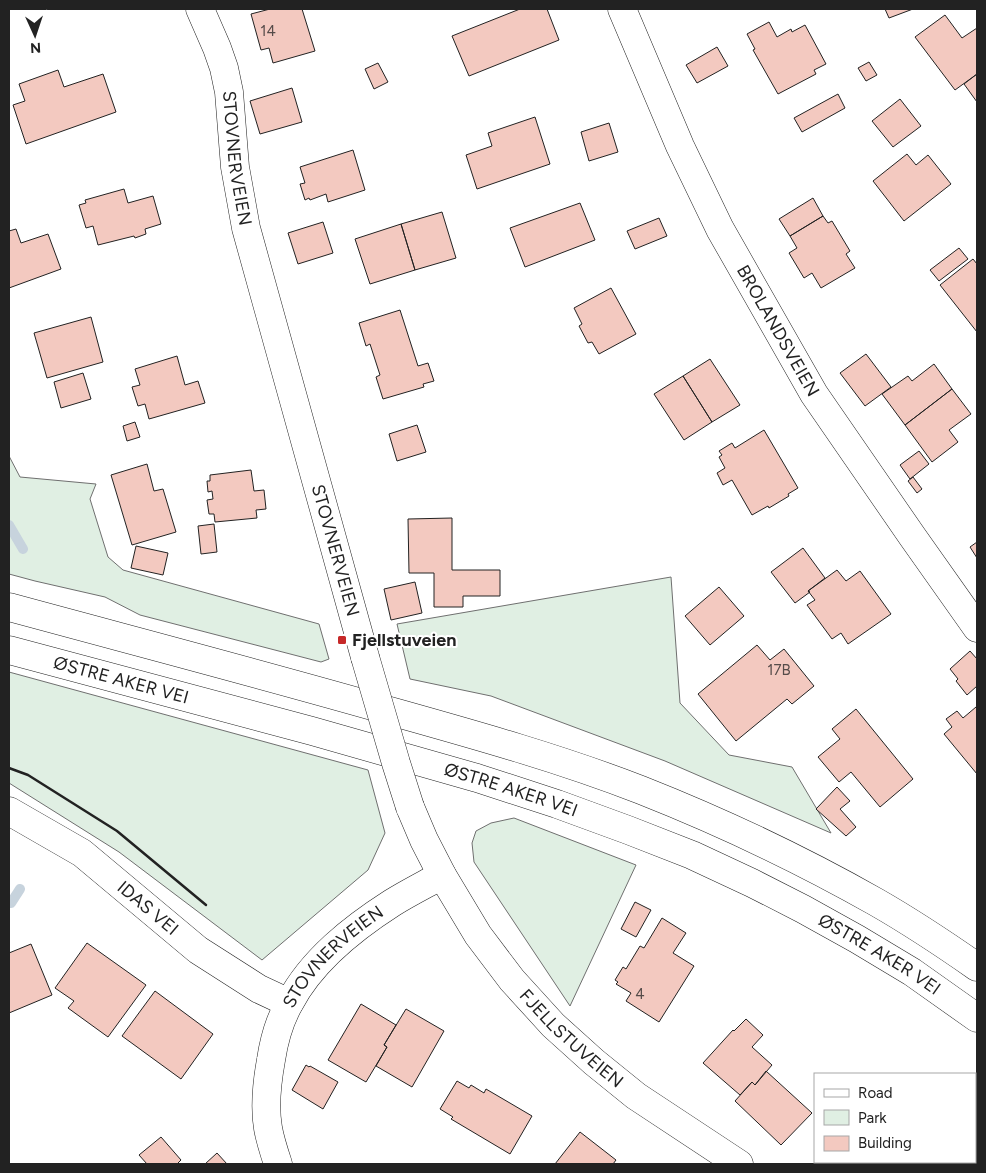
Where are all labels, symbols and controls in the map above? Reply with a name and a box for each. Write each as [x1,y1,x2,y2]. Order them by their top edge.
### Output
north arrow [10,10,60,60]
house number: 14 [260,22,276,40]
text: N [30,39,42,56]
street label: STOVNERVEIEN [218,90,256,227]
street label: BROLANDSVEIEN [732,261,824,400]
street label: STOVNERVEIEN [307,482,364,619]
place label: Fjellstuveien [352,629,456,651]
marker: Fjellstuveien [336,634,348,646]
street label: ØSTRE AKER VEI [51,651,191,709]
house number: 17B [767,661,791,679]
street label: ØSTRE AKER VEI [442,758,581,822]
street label: IDAS VEI [113,876,183,940]
street label: STOVNERVEIEN [278,901,388,1012]
street label: ØSTRE AKER VEI [815,909,945,1000]
street label: FJELLSTUVEIEN [515,984,628,1092]
house number: 4 [635,985,645,1003]
legend [814,1073,976,1163]
text: Road [858,1084,893,1102]
text: Park [858,1109,887,1127]
text: Building [858,1134,912,1152]

